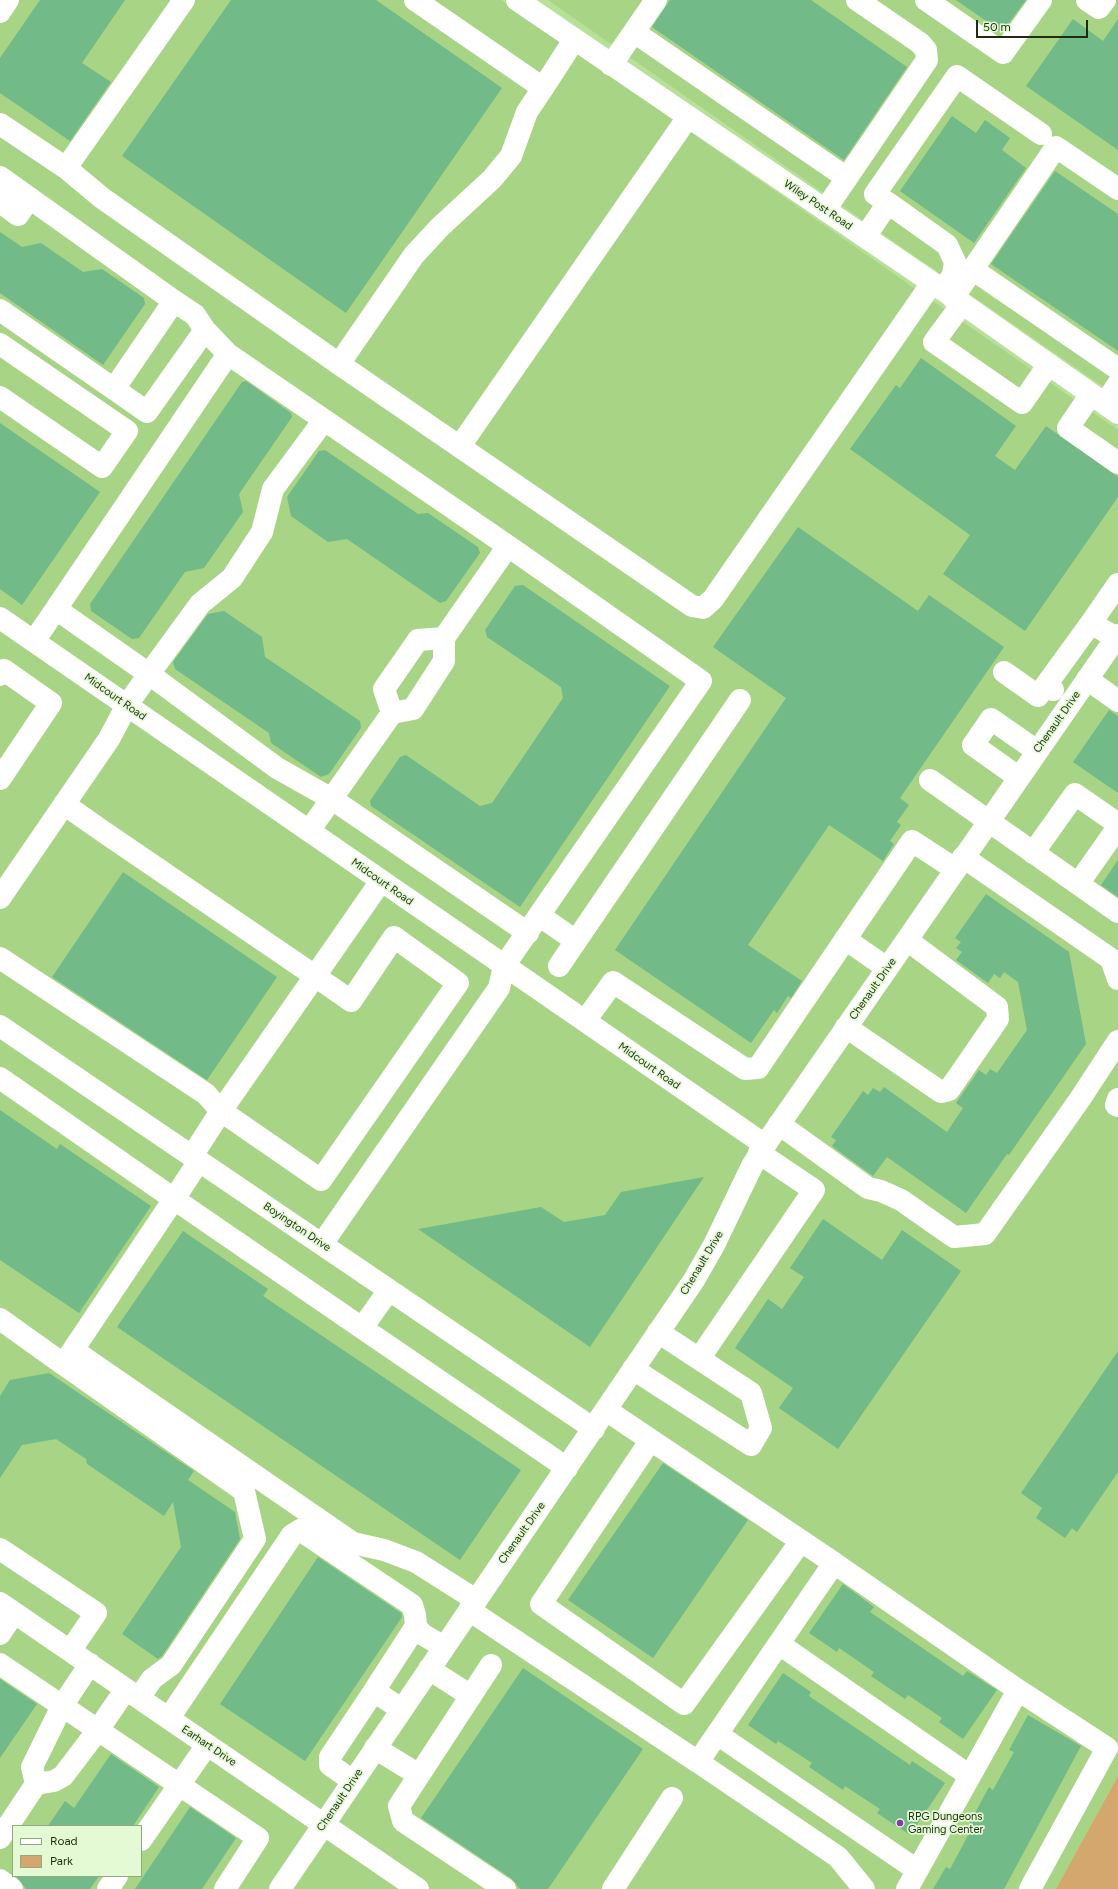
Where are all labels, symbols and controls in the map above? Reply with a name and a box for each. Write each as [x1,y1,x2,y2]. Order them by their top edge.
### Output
scale bar [978,12,1090,38]
text: 50 m [983,20,1011,34]
street label: Wiley Post Road [781,177,855,233]
street label: Midcourt Road [81,671,149,723]
street label: Chenault Drive [1031,688,1083,756]
street label: Midcourt Road [348,856,416,908]
street label: Chenault Drive [847,955,899,1023]
street label: Midcourt Road [615,1040,683,1092]
street label: Boyington Drive [261,1200,333,1254]
street label: Chenault Drive [678,1228,726,1298]
street label: Chenault Drive [496,1499,548,1567]
street label: Earhart Drive [179,1723,239,1769]
street label: Chenault Drive [314,1766,366,1834]
place label: RPG Dungeons Gaming Center [908,1810,983,1836]
marker: RPG Dungeons Gaming Center [895,1818,905,1828]
legend [12,1825,142,1877]
text: Road [50,1834,78,1848]
text: Park [50,1854,73,1868]

